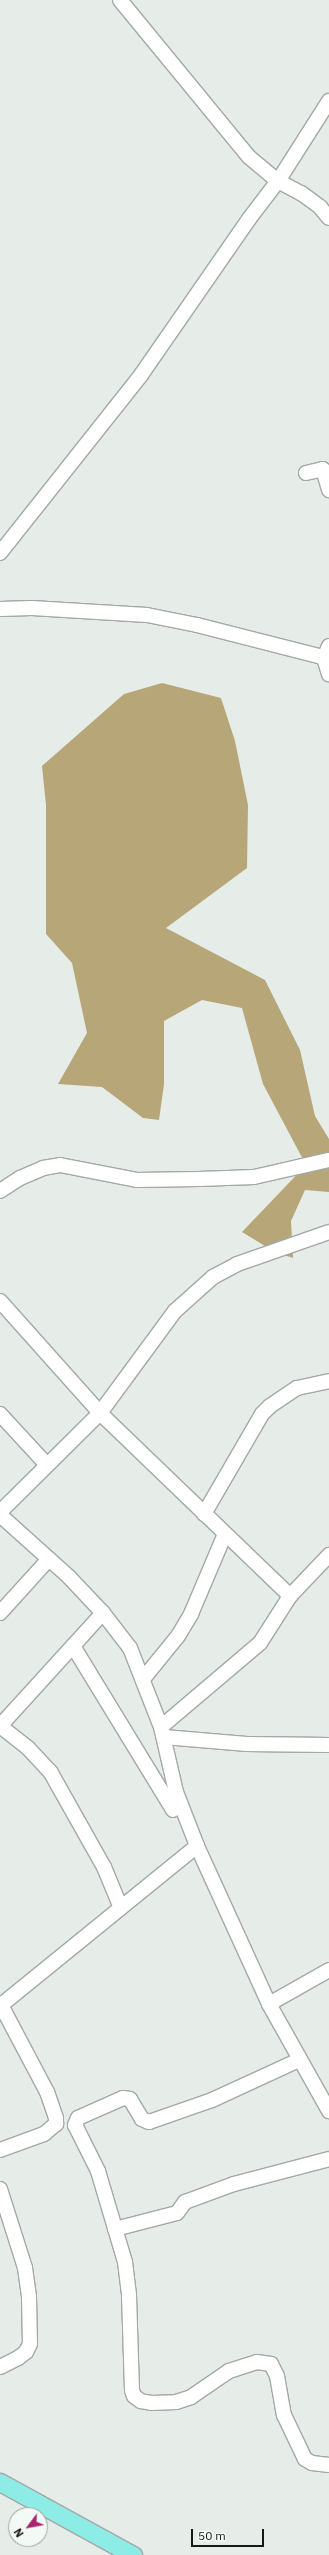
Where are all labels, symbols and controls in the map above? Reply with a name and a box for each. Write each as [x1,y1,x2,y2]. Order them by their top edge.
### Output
north arrow [8,2507,48,2547]
scale bar [193,2521,266,2547]
text: N [11,2526,27,2540]
text: 50 m [198,2528,226,2543]

